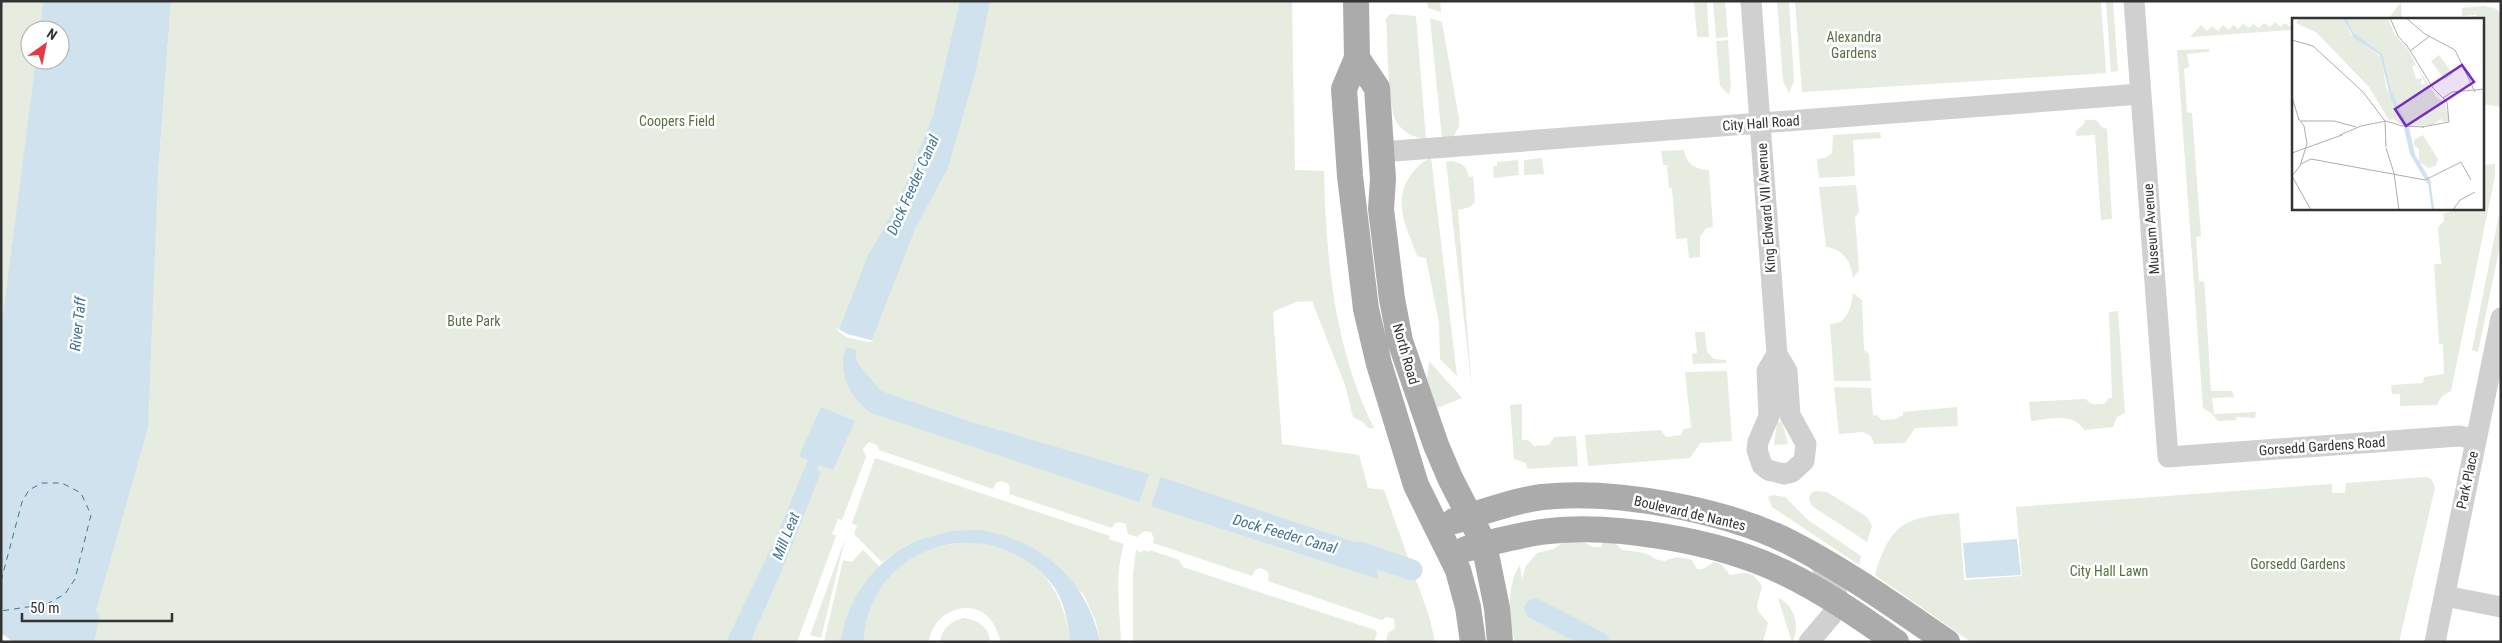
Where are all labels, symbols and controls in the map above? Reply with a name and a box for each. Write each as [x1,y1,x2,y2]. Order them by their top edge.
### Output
inset map [2292,18,2484,210]
north arrow [20,20,70,70]
text: N [44,25,60,43]
park label: Alexandra Gardens [1826,29,1882,61]
street label: City Hall Road [1722,112,1800,134]
park label: Coopers Field [639,113,715,129]
water label: Dock Feeder Canal [883,132,943,238]
street label: King Edward VII Avenue [1753,142,1779,273]
street label: Museum Avenue [2140,183,2162,275]
water label: River Taff [66,295,90,352]
park label: Bute Park [447,313,501,329]
street label: North Road [1390,322,1422,386]
street label: Gorsedd Gardens Road [2258,434,2386,458]
street label: Park Place [2453,449,2481,510]
street label: Boulevard de Nantes [1633,492,1747,534]
water label: Mill Leat [768,509,804,562]
water label: Dock Feeder Canal [1231,511,1340,558]
park label: Gorsedd Gardens [2250,556,2346,572]
park label: City Hall Lawn [2070,563,2148,579]
scale bar [22,590,172,622]
text: 50 m [30,599,60,617]

